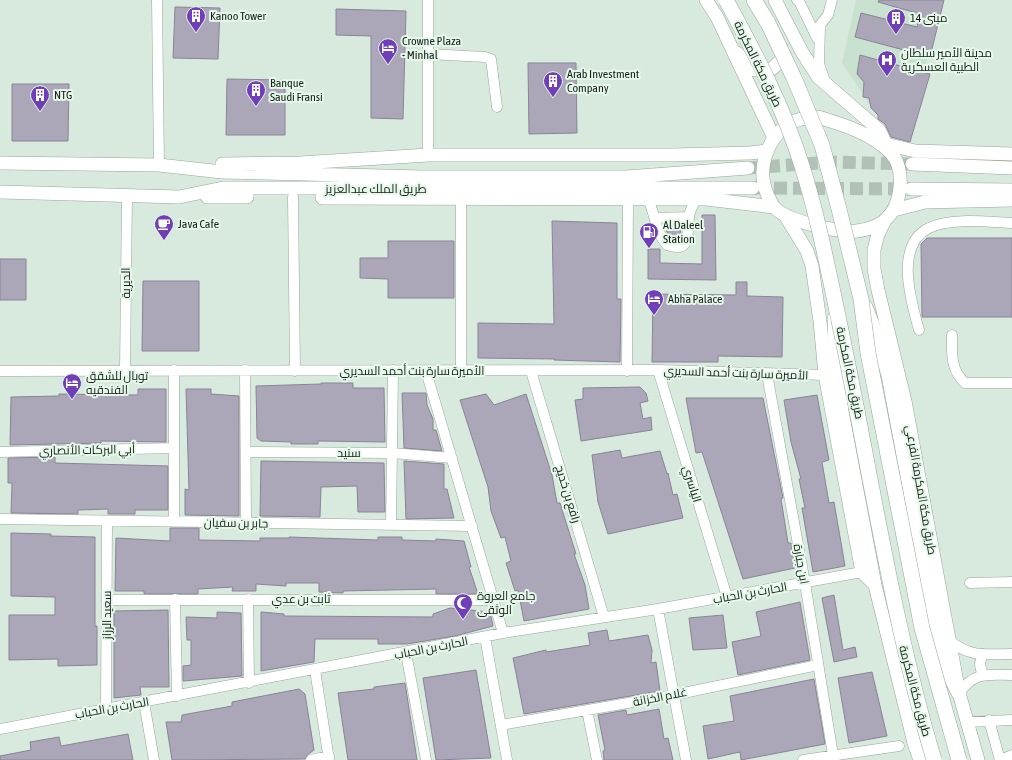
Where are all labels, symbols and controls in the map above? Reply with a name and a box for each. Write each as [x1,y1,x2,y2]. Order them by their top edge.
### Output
building icon: Kanoo Tower [185,5,207,33]
building icon: مبنى 14 [885,7,907,35]
place label: Kanoo Tower [210,9,267,23]
place label: مبنى 14 [910,11,948,25]
street label: طريق مكة المكرمة [731,19,785,109]
place label: Crowne Plaza - Minhal [402,34,461,62]
hotel icon: Crowne Plaza - Minhal [377,37,399,65]
place label: مدينة الأمير سلطان الطبية العسكرية [901,46,992,74]
hospital icon: مدينة الأمير سلطان الطبية العسكرية [876,49,898,77]
place label: Arab Investment Company [567,67,640,95]
building icon: Arab Investment Company [542,70,564,98]
place label: Banque Saudi Fransi [270,76,323,104]
building icon: Banque Saudi Fransi [245,79,267,107]
building icon: NTG [29,84,51,112]
place label: NTG [54,88,72,102]
street label: طريق الملك عبدالعزيز [324,182,427,196]
cafe icon: Java Cafe [153,213,175,241]
place label: Java Cafe [178,217,219,231]
place label: Al Daleel Station [663,218,704,246]
fuel station icon: Al Daleel Station [638,221,660,249]
street label: الديرية [119,268,133,298]
hotel icon: Abha Palace [643,288,665,316]
place label: Abha Palace [668,292,722,306]
street label: طريق مكة المكرمة [833,326,867,421]
street label: الأميرة سارة بنت أحمد السديري [663,362,809,386]
street label: الأميرة سارة بنت أحمد السديري [340,363,484,381]
place label: توبال للشقق الفندقيه [86,369,149,397]
hotel icon: توبال للشقق الفندقيه [61,372,83,400]
street label: طريق مكة المكرمة الفرعي [900,424,939,556]
street label: أبي البركات الأنصاري [39,441,135,461]
street label: سنيد [337,446,361,460]
street label: رافع بن خديج [552,463,583,525]
street label: الياسري [677,464,704,505]
street label: جابر بن سفيان [204,515,268,531]
street label: ابن جبارة [791,543,811,585]
street label: الحارث بن الحباب [712,580,788,606]
place label: جامع العروة الوثقى [477,589,535,617]
street label: سعيد الرزاز [100,591,114,640]
street label: ثابت بن عدي [272,592,331,609]
mosque icon: جامع العروة الوثقى [452,592,474,620]
street label: الحارث بن الحباب [393,634,469,662]
street label: طريق مكة المكرمة [896,644,934,738]
street label: غلام الخزانة [632,685,689,710]
street label: الحارث بن الحباب [74,695,150,721]

